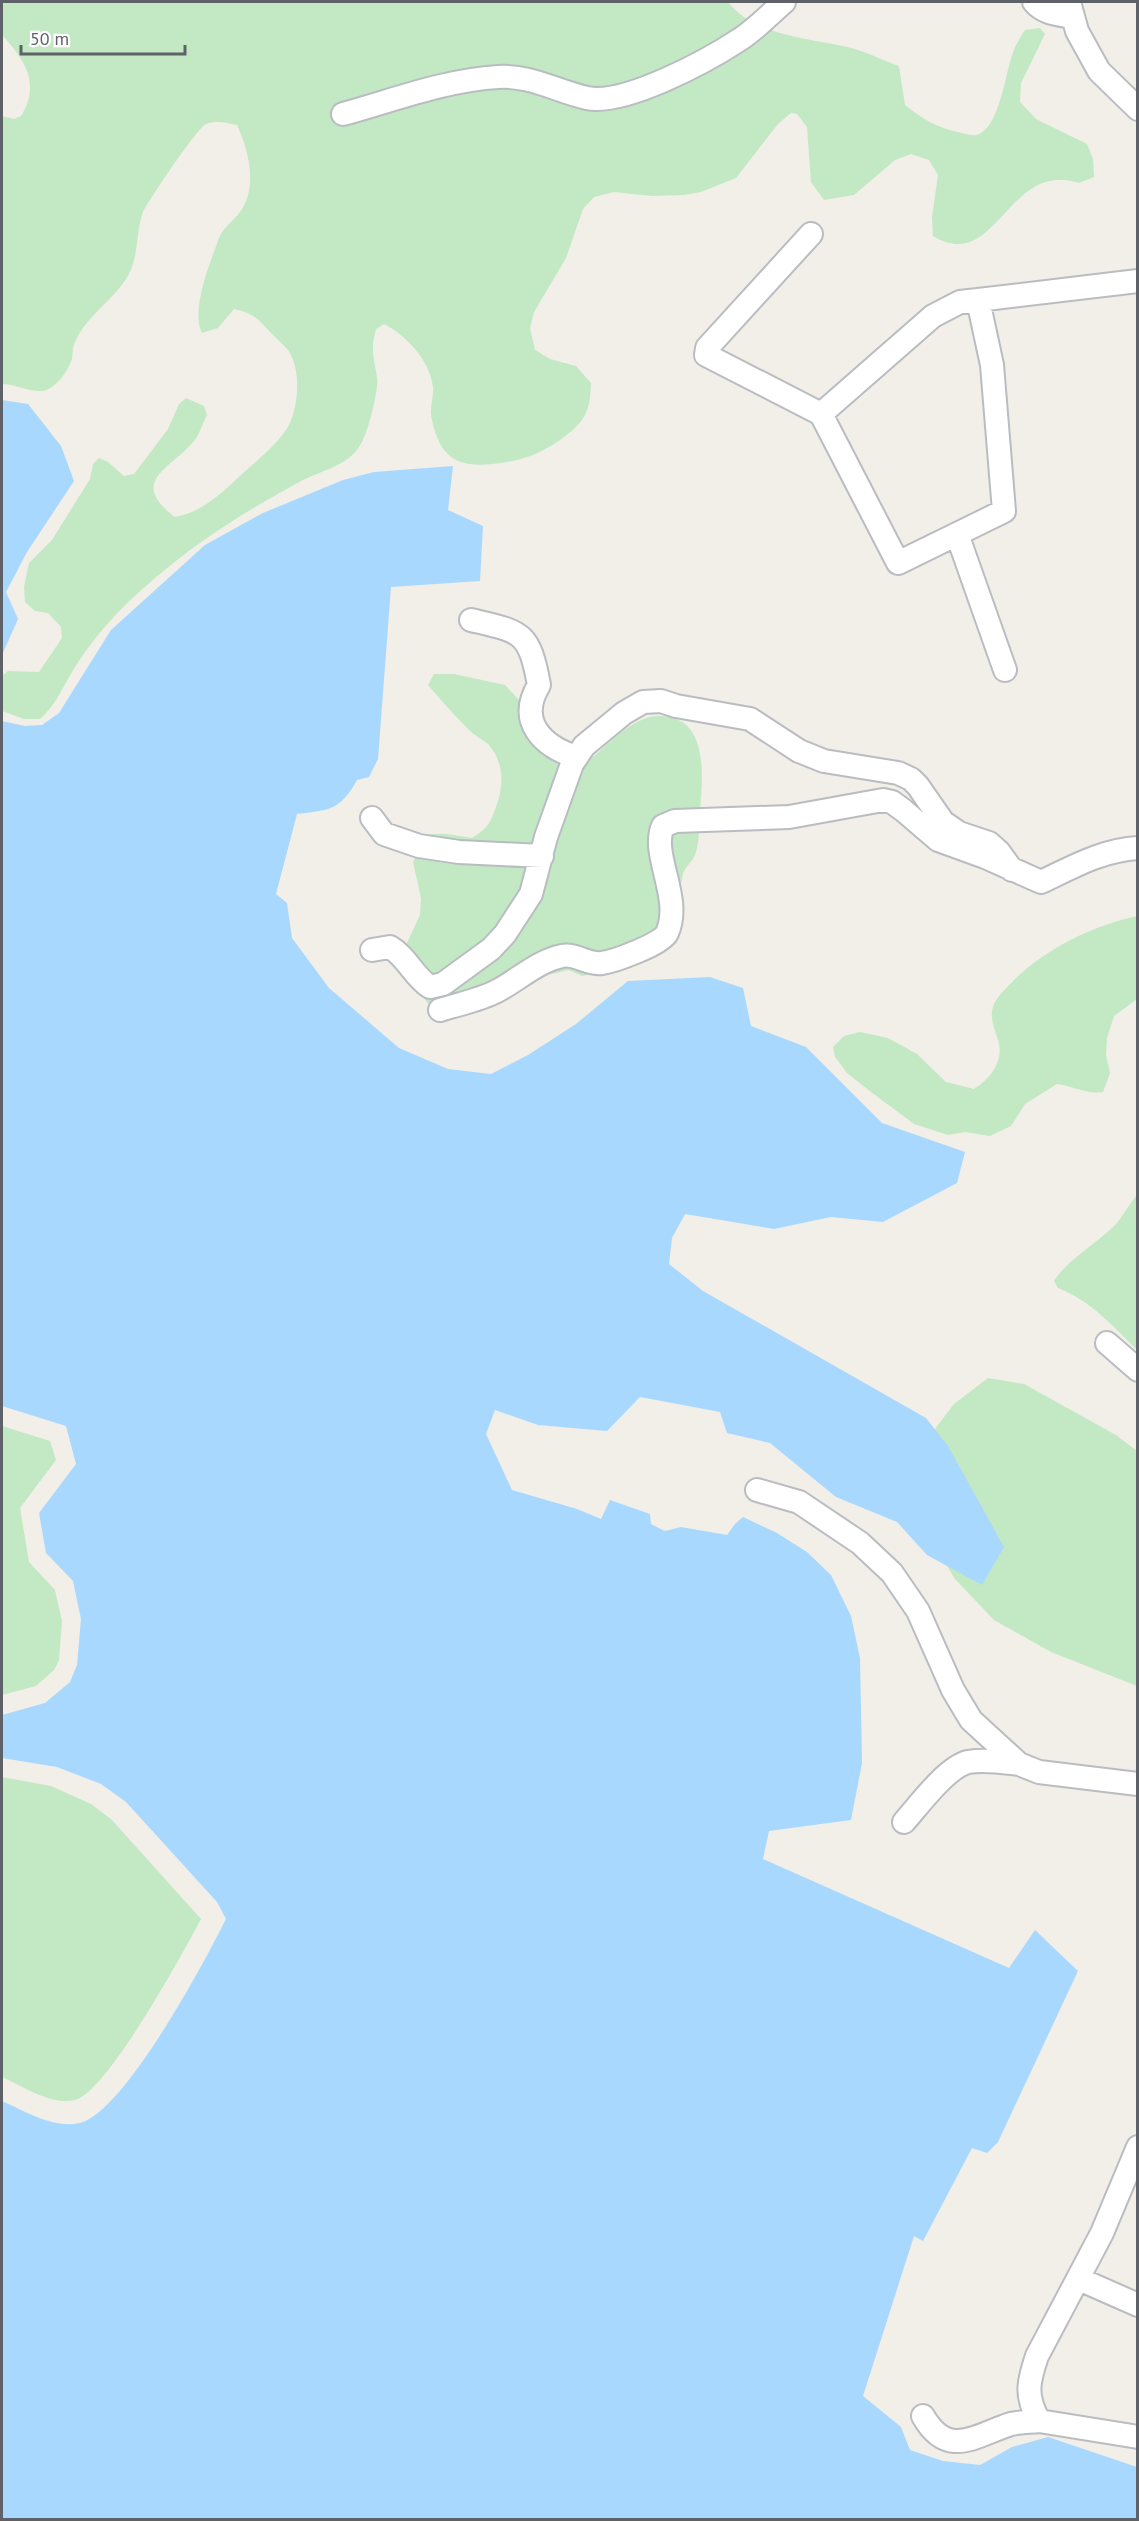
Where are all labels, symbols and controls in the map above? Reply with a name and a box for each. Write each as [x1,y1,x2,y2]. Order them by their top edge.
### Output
scale bar [21,18,184,56]
text: 50 m [30,27,69,50]

